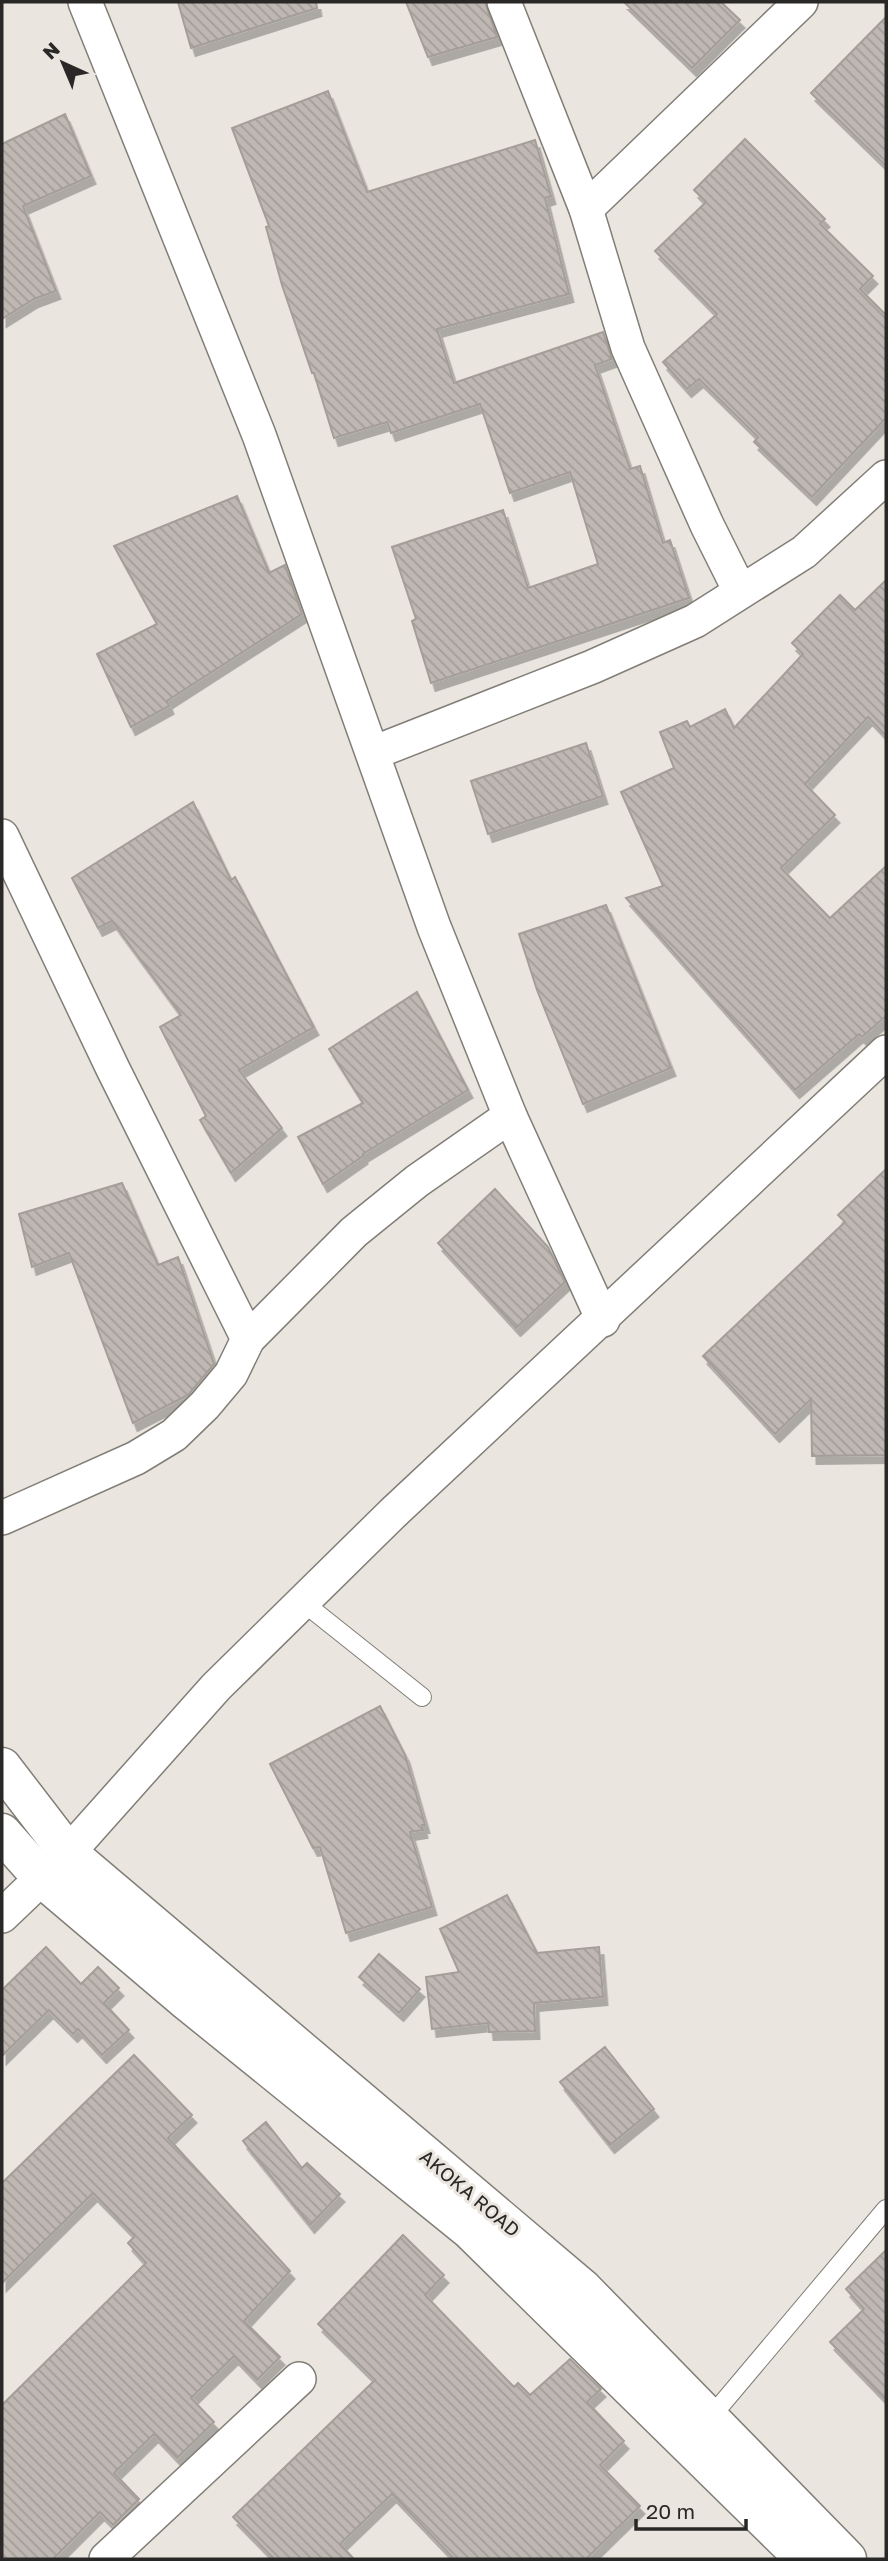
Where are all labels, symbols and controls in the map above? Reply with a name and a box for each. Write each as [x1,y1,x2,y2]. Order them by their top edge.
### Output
north arrow [28,28,98,98]
text: N [38,37,64,64]
street label: AKOKA ROAD [416,2144,525,2241]
scale bar [636,2488,746,2532]
text: 20 m [646,2498,695,2524]

